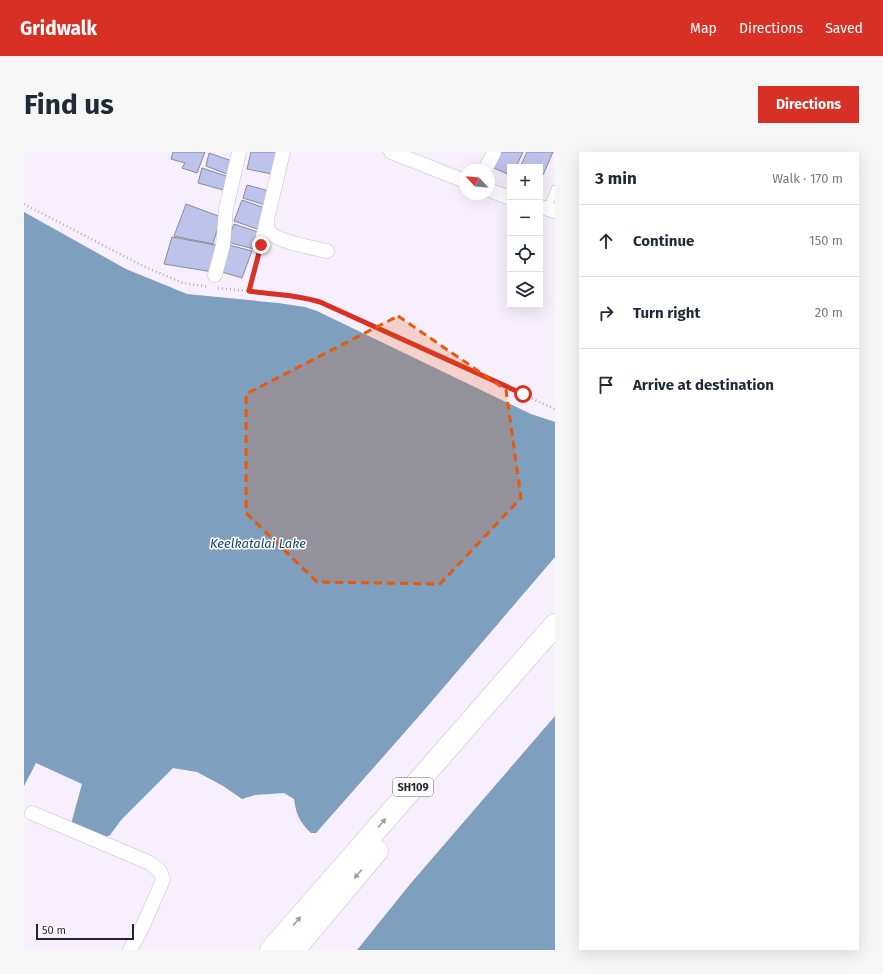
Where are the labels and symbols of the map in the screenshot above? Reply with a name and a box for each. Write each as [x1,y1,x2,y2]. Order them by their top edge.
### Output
north arrow [459,164,495,200]
route end [252,236,270,254]
route start [514,385,532,403]
water label: Keelkatalai Lake [210,536,306,551]
road number: SH109 [393,778,433,796]
one-way arrow [378,817,387,828]
one-way arrow [354,868,363,879]
one-way arrow [292,915,301,926]
scale bar [36,922,134,941]

